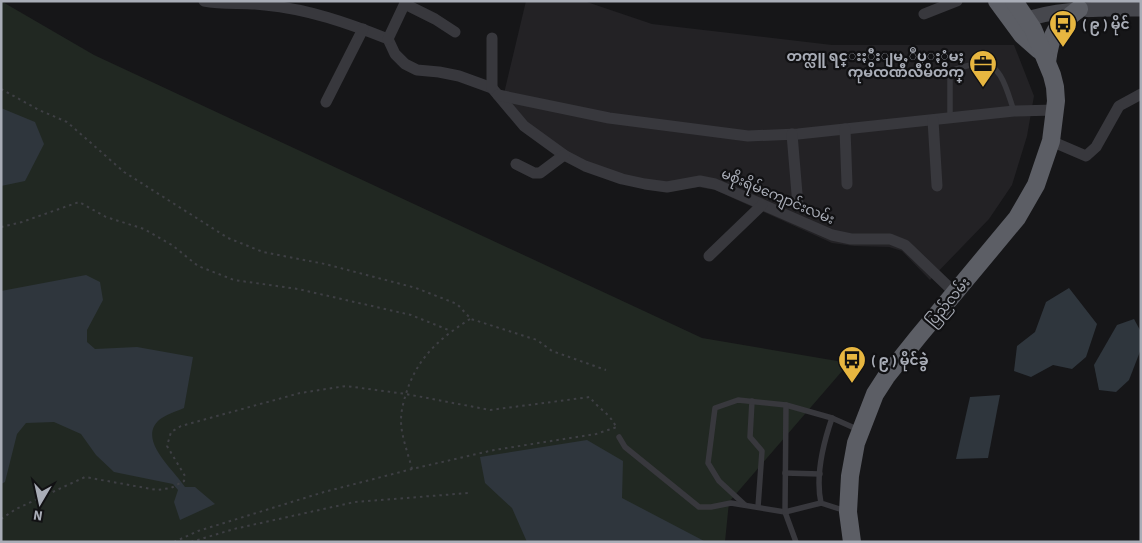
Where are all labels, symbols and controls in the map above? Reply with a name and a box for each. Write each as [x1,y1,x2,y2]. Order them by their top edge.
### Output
bus stop icon: ( ၉ ) မိုင် [1048,9,1078,48]
place label: ( ၉ ) မိုင် [1082,14,1130,36]
place label: တက္လူ ရင္းႏွီးျမႇဳပ္ႏွံမႈ ကုမၸဏီလီမိတက္ [786,47,964,84]
office icon: တက္လူ ရင္းႏွီးျမႇဳပ္ႏွံမႈ ကုမၸဏီလီမိတက္ [968,49,998,88]
street label: မစိုးရိမ်ကျောင်းလမ်း [718,163,838,231]
street label: ပြည်လမ်း [922,273,976,332]
bus stop icon: ( ၉ ) မိုင်ခွဲ [837,345,867,384]
place label: ( ၉ ) မိုင်ခွဲ [871,350,929,372]
north arrow [15,478,65,528]
text: N [32,504,44,525]

